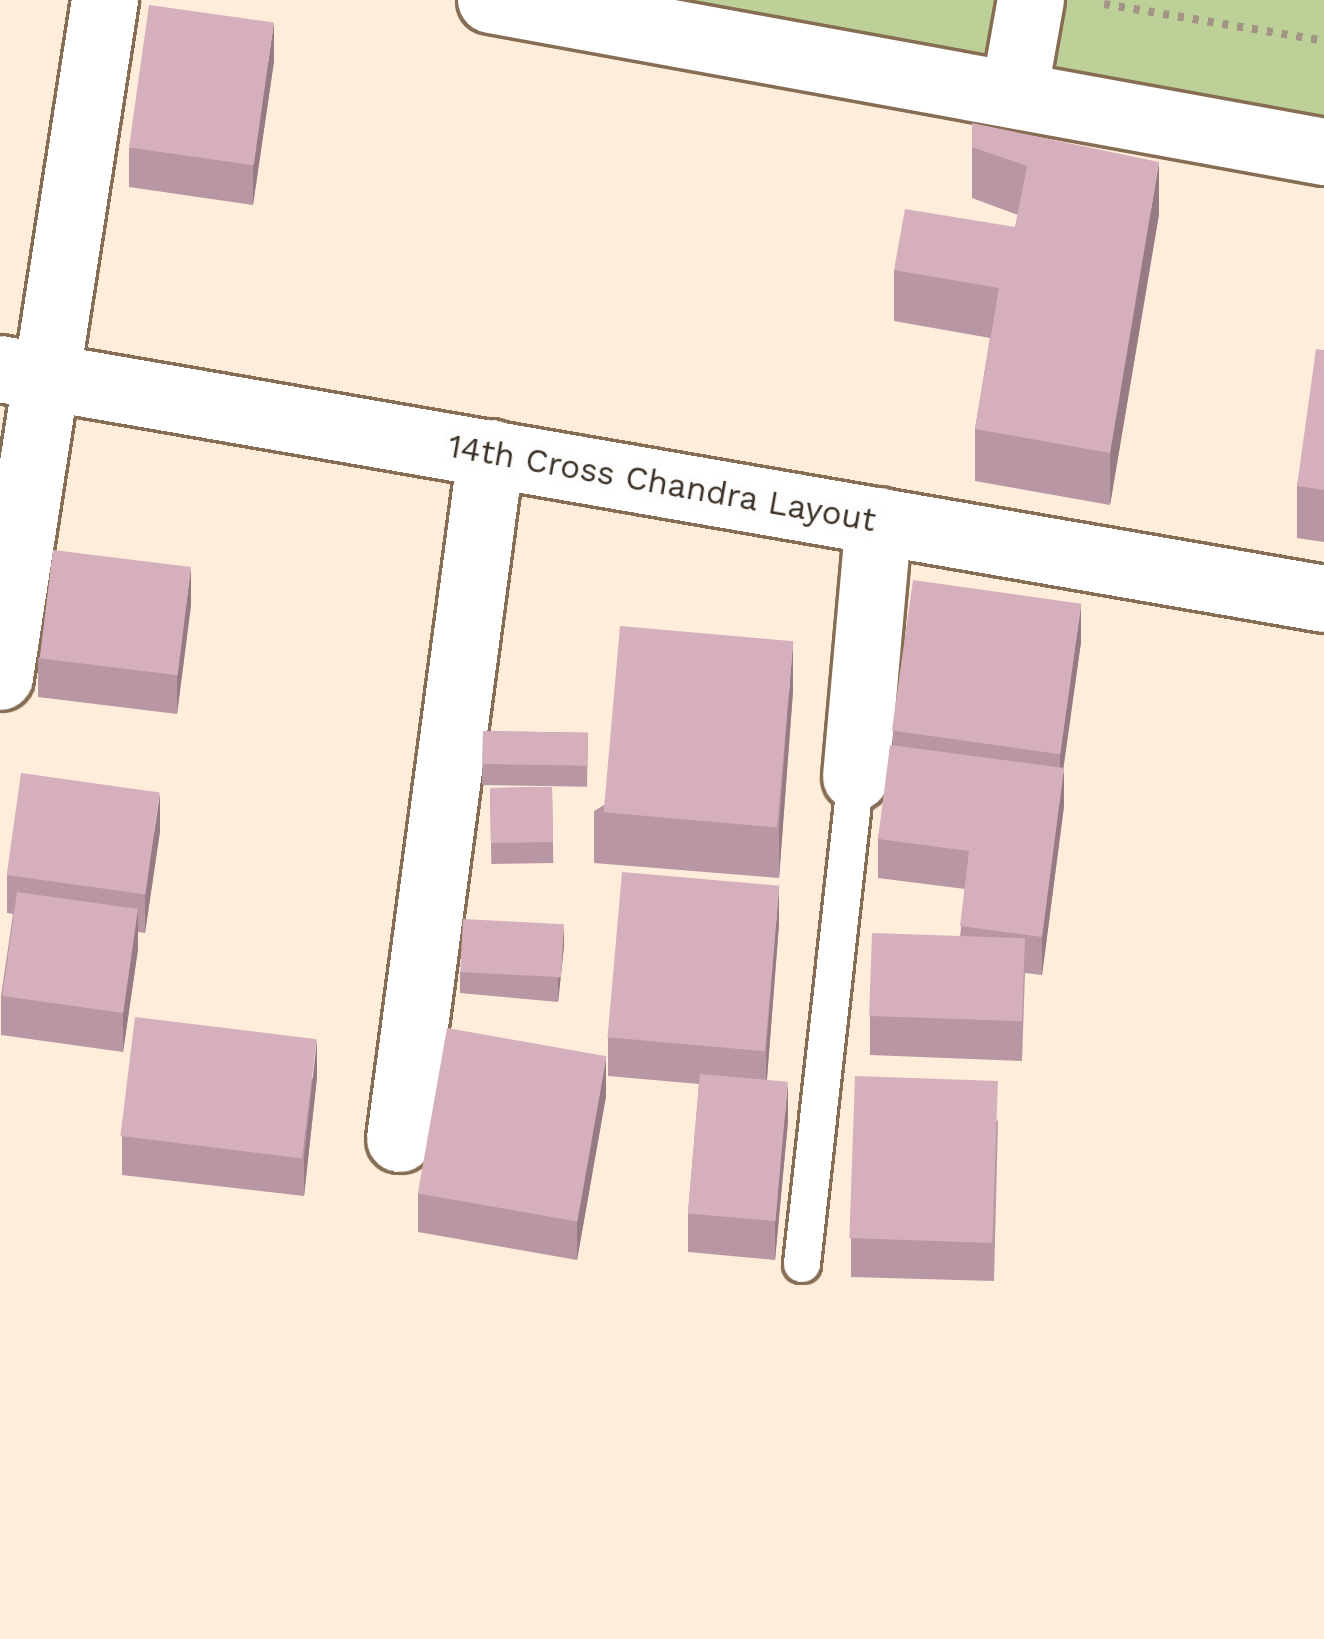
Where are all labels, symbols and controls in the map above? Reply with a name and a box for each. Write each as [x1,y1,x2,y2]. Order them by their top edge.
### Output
street label: 14th Cross Chandra Layout [445,426,879,540]

